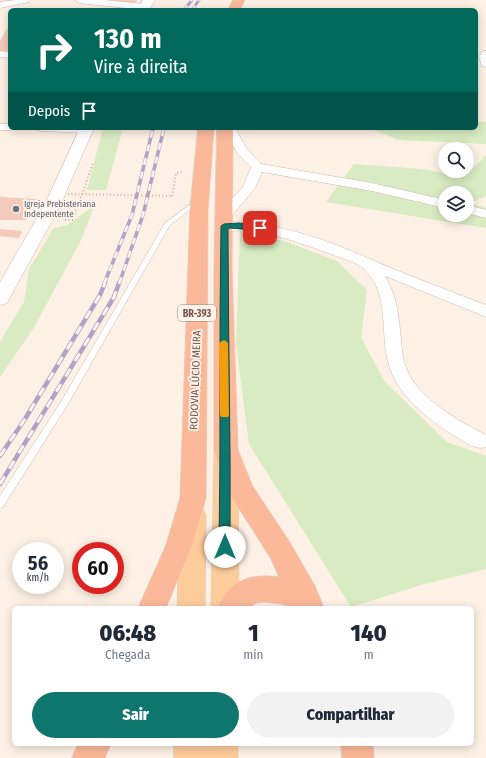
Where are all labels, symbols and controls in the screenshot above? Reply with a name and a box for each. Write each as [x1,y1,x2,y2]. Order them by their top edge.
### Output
text: 130 m [94,22,162,55]
icon: right [28,24,80,76]
text: Vire à direita [94,56,188,78]
icon: arrive [78,100,100,122]
text: Depois [28,102,70,120]
map controls [438,142,474,222]
button: search [438,142,474,178]
button: layers [438,186,474,222]
place label: Igreja Prebisteriana Indepentente [24,199,96,219]
marker: Igreja Prebisteriana Indepentente [11,204,21,214]
pin [243,211,277,245]
icon: arrive [249,217,271,239]
road number: BR-393 [178,305,216,321]
street label: RODOVIA LÚCIO MEIRA [186,330,204,430]
position arrow [204,526,246,568]
speed limit sign: 60 [72,542,124,594]
text: 56 [28,551,48,575]
text: km/h [27,572,49,584]
text: 06:48 [99,619,156,647]
text: 1 [248,619,259,647]
text: 140 [351,619,387,647]
text: Chegada [105,647,150,662]
text: min [243,647,263,662]
text: m [364,647,374,662]
button: Sair [32,692,239,738]
button: Compartilhar [247,692,454,738]

